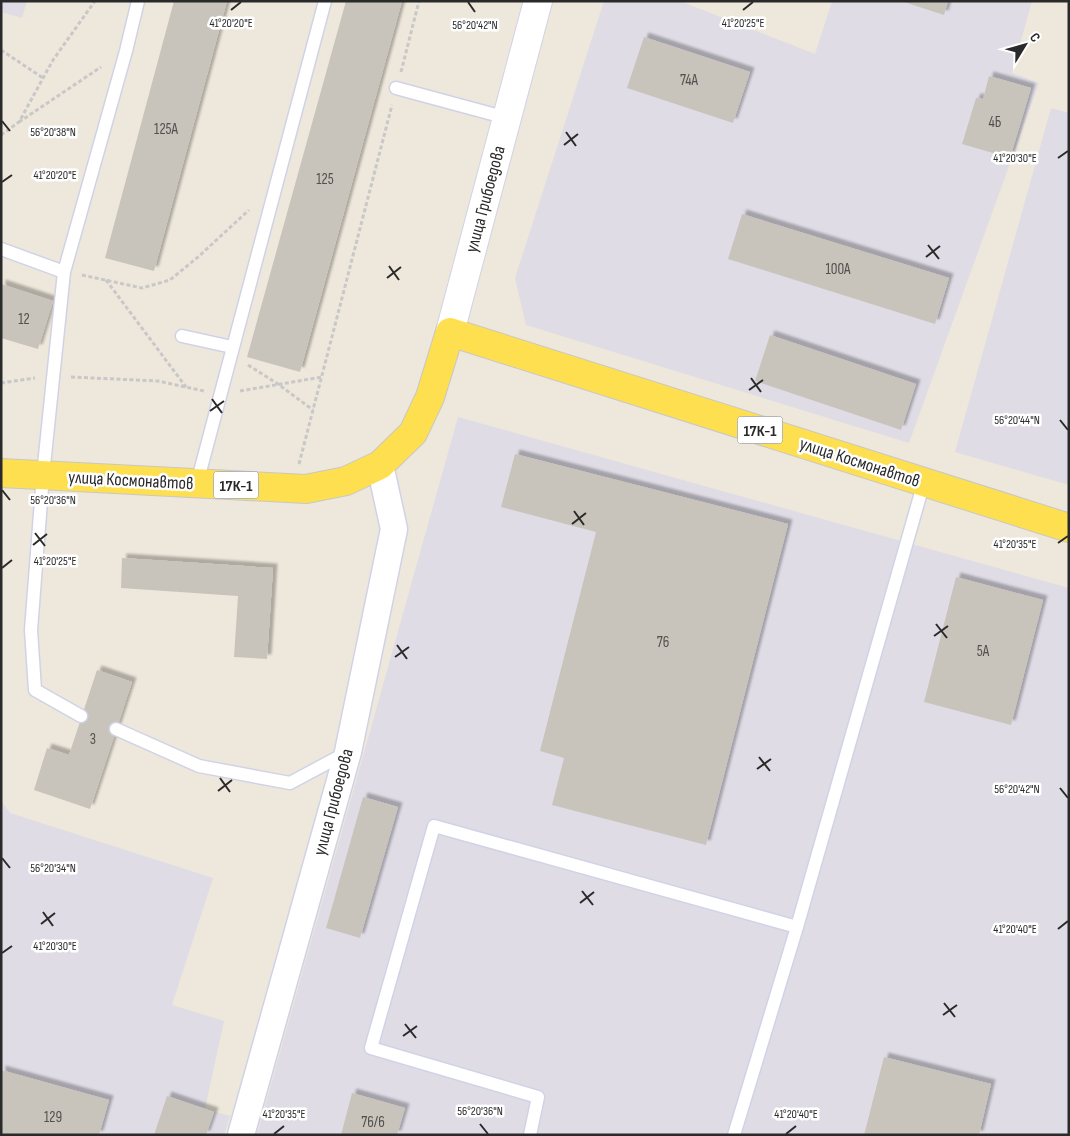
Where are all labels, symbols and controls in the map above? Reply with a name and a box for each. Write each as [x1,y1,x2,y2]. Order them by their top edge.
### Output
text: 41°20'20"E [209,16,253,31]
text: 41°20'25"E [722,16,764,31]
text: 56°20'42"N [452,18,498,33]
north arrow [1000,20,1050,70]
text: С [1026,29,1044,45]
house number: 74А [680,71,699,90]
house number: 4Б [989,113,1002,132]
house number: 125А [154,120,179,139]
text: 56°20'38"N [30,125,76,140]
street label: улица Грибоедова [461,143,510,255]
text: 41°20'30"E [993,151,1037,166]
text: 41°20'20"E [33,168,77,183]
house number: 125 [316,170,334,189]
house number: 100А [826,260,851,279]
house number: 12 [18,310,30,329]
text: 56°20'44"N [994,413,1040,428]
road number: 17К-1 [738,416,782,444]
street label: улица Космонавтов [797,433,923,492]
street label: улица Космонавтов [68,467,194,494]
road number: 17К-1 [214,472,258,498]
text: 56°20'36"N [30,493,76,508]
text: 41°20'35"E [994,537,1036,552]
text: 41°20'25"E [34,554,76,569]
house number: 76 [657,633,669,652]
house number: 5А [977,642,990,661]
house number: 3 [90,730,96,749]
street label: улица Грибоедова [309,746,358,858]
text: 56°20'42"N [994,782,1040,797]
text: 56°20'34"N [30,861,76,876]
text: 41°20'40"E [993,922,1037,937]
text: 41°20'30"E [33,939,77,954]
text: 56°20'36"N [457,1104,503,1119]
text: 41°20'35"E [263,1107,305,1122]
text: 41°20'40"E [774,1107,818,1122]
house number: 129 [44,1108,62,1127]
house number: 76/6 [361,1113,385,1132]

